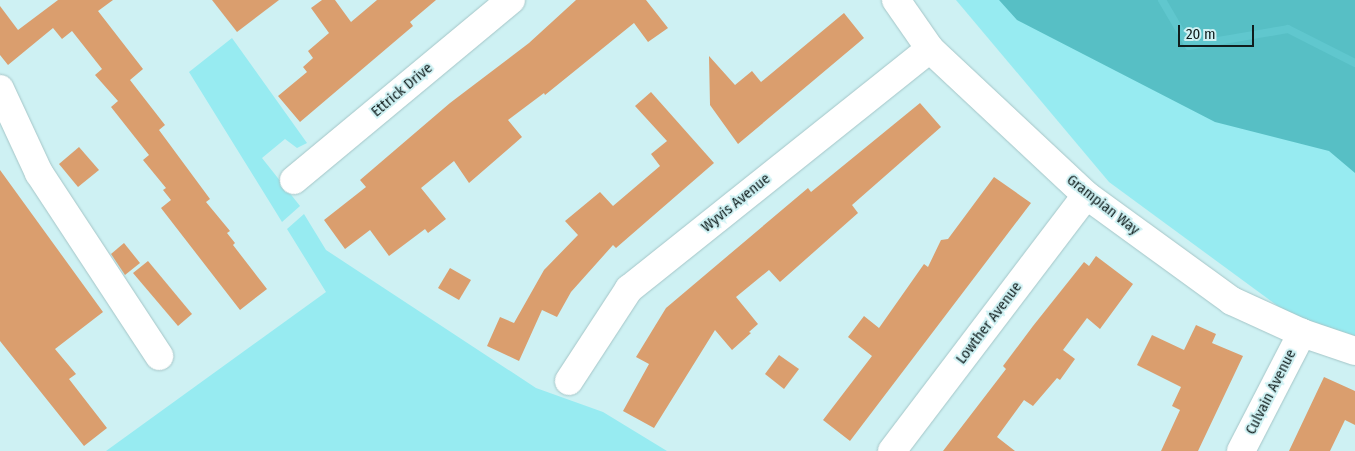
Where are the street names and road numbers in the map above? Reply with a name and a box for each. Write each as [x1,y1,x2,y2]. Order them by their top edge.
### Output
street label: Ettrick Drive [368,59,436,121]
street label: Wyvis Avenue [698,170,774,236]
street label: Grampian Way [1063,171,1143,239]
street label: Lowther Avenue [952,278,1026,368]
street label: Culvain Avenue [1242,346,1300,438]

